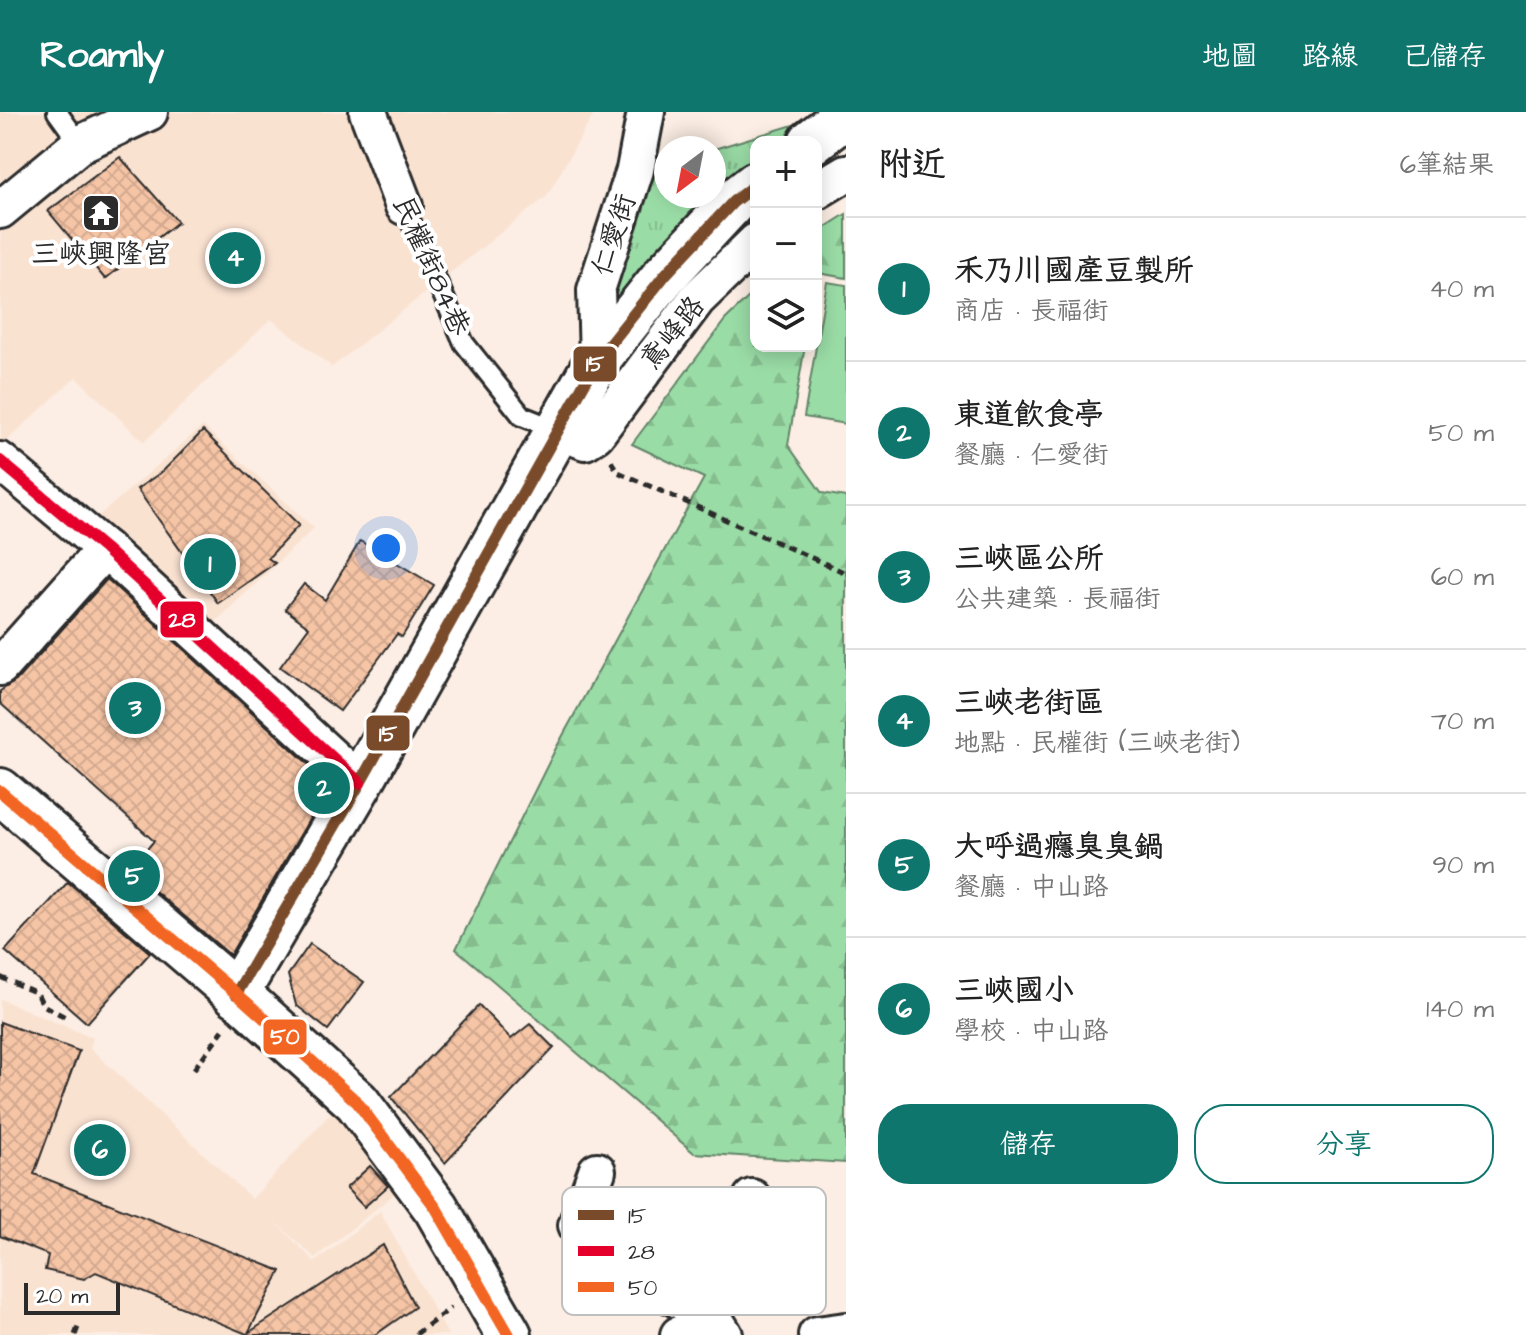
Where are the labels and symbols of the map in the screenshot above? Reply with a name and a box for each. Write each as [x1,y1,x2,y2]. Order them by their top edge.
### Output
north arrow [654,136,726,208]
street label: 仁愛街 [582,189,646,281]
street label: 民權街84巷 [383,190,480,343]
temple icon: 三峽興隆宮 [80,192,122,234]
pin: 4 [209,228,261,288]
place label: 三峽興隆宮 [31,235,171,274]
street label: 鳶峰路 [632,288,714,378]
line badge: 15 [572,345,618,383]
text: 15 [586,349,605,380]
your location [366,528,406,568]
pin: 1 [184,534,236,594]
line badge: 28 [159,600,205,639]
text: 28 [168,605,196,636]
pin: 3 [109,678,161,738]
line badge: 15 [365,714,411,752]
text: 15 [379,719,398,750]
pin: 2 [298,758,350,818]
pin: 5 [108,846,160,906]
line badge: 50 [262,1018,308,1056]
text: 50 [270,1022,300,1053]
pin: 6 [74,1120,126,1180]
legend [562,1187,826,1315]
text: 15 [628,1201,647,1232]
text: 28 [628,1237,655,1268]
text: 50 [628,1273,658,1304]
scale bar [24,1279,120,1315]

